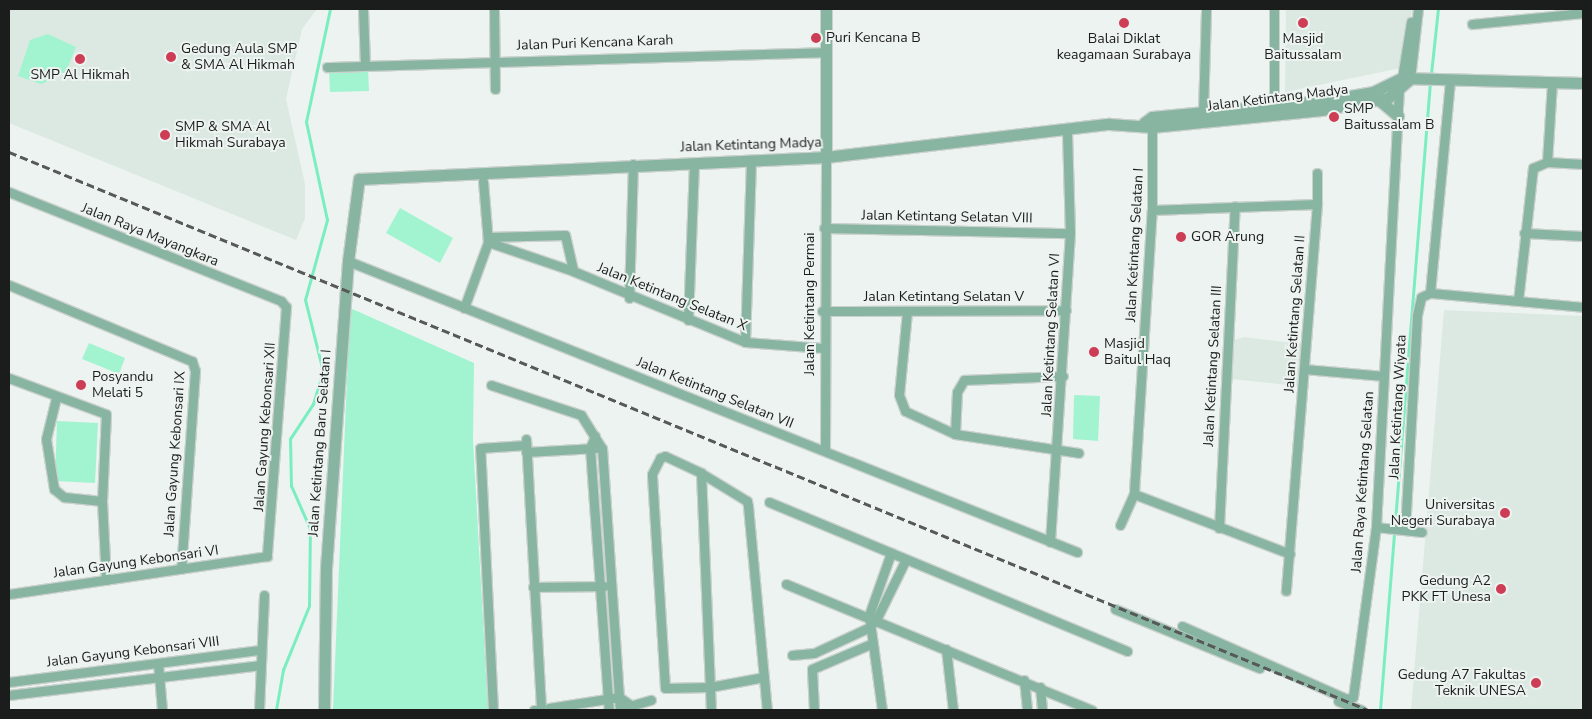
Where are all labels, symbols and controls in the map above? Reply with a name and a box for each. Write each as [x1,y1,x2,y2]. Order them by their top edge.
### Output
marker: Balai Diklat keagamaan Surabaya [1118,17,1130,29]
marker: Masjid Baitussalam [1297,17,1309,29]
place label: Puri Kencana B [826,30,921,46]
place label: Balai Diklat keagamaan Surabaya [1057,31,1191,64]
place label: Masjid Baitussalam [1264,31,1342,64]
street label: Jalan Puri Kencana Karah [516,32,674,54]
marker: Puri Kencana B [810,32,822,44]
place label: Gedung Aula SMP & SMA Al Hikmah [181,41,297,74]
marker: Gedung Aula SMP & SMA Al Hikmah [165,51,177,63]
marker: SMP Al Hikmah [74,53,86,65]
place label: SMP Al Hikmah [30,67,130,83]
street label: Jalan Ketintang Madya [1207,81,1349,115]
place label: SMP Baitussalam B [1344,101,1434,134]
marker: SMP Baitussalam B [1328,111,1340,123]
place label: SMP & SMA Al Hikmah Surabaya [175,119,286,152]
marker: SMP & SMA Al Hikmah Surabaya [159,129,171,141]
street label: Jalan Ketintang Madya [680,134,822,156]
street label: Jalan Ketintang Selatan I [1123,167,1147,323]
street label: Jalan Raya Mayangkara [79,200,221,270]
street label: Jalan Ketintang Selatan VIII [861,207,1033,227]
place label: GOR Arung [1191,229,1264,245]
marker: GOR Arung [1175,231,1187,243]
street label: Jalan Ketintang Permai [802,233,818,375]
street label: Jalan Ketintang Selatan II [1281,235,1309,393]
street label: Jalan Ketintang Selatan VI [1038,253,1064,417]
street label: Jalan Ketintang Selatan X [595,259,749,335]
street label: Jalan Ketintang Selatan III [1200,285,1226,447]
street label: Jalan Ketintang Selatan V [864,289,1024,305]
street label: Jalan Ketintang Wiyata [1386,334,1410,480]
place label: Masjid Baitul Haq [1104,336,1171,368]
street label: Jalan Gayung Kebonsari XII [251,342,279,512]
marker: Masjid Baitul Haq [1088,346,1100,358]
street label: Jalan Ketintang Baru Selatan I [305,349,335,537]
street label: Jalan Ketintang Selatan VII [634,354,796,432]
place label: Posyandu Melati 5 [92,369,153,402]
street label: Jalan Gayung Kebonsari IX [161,371,189,537]
marker: Posyandu Melati 5 [74,378,88,392]
street label: Jalan Raya Ketintang Selatan [1348,391,1378,573]
place label: Universitas Negeri Surabaya [1391,497,1495,530]
marker: Universitas Negeri Surabaya [1499,507,1511,519]
street label: Jalan Gayung Kebonsari VI [52,542,220,582]
place label: Gedung A2 PKK FT Unesa [1402,573,1491,606]
marker: Gedung A2 PKK FT Unesa [1495,583,1507,595]
street label: Jalan Gayung Kebonsari VIII [46,633,220,671]
place label: Gedung A7 Fakultas Teknik UNESA [1398,667,1526,700]
marker: Gedung A7 Fakultas Teknik UNESA [1530,677,1542,689]

